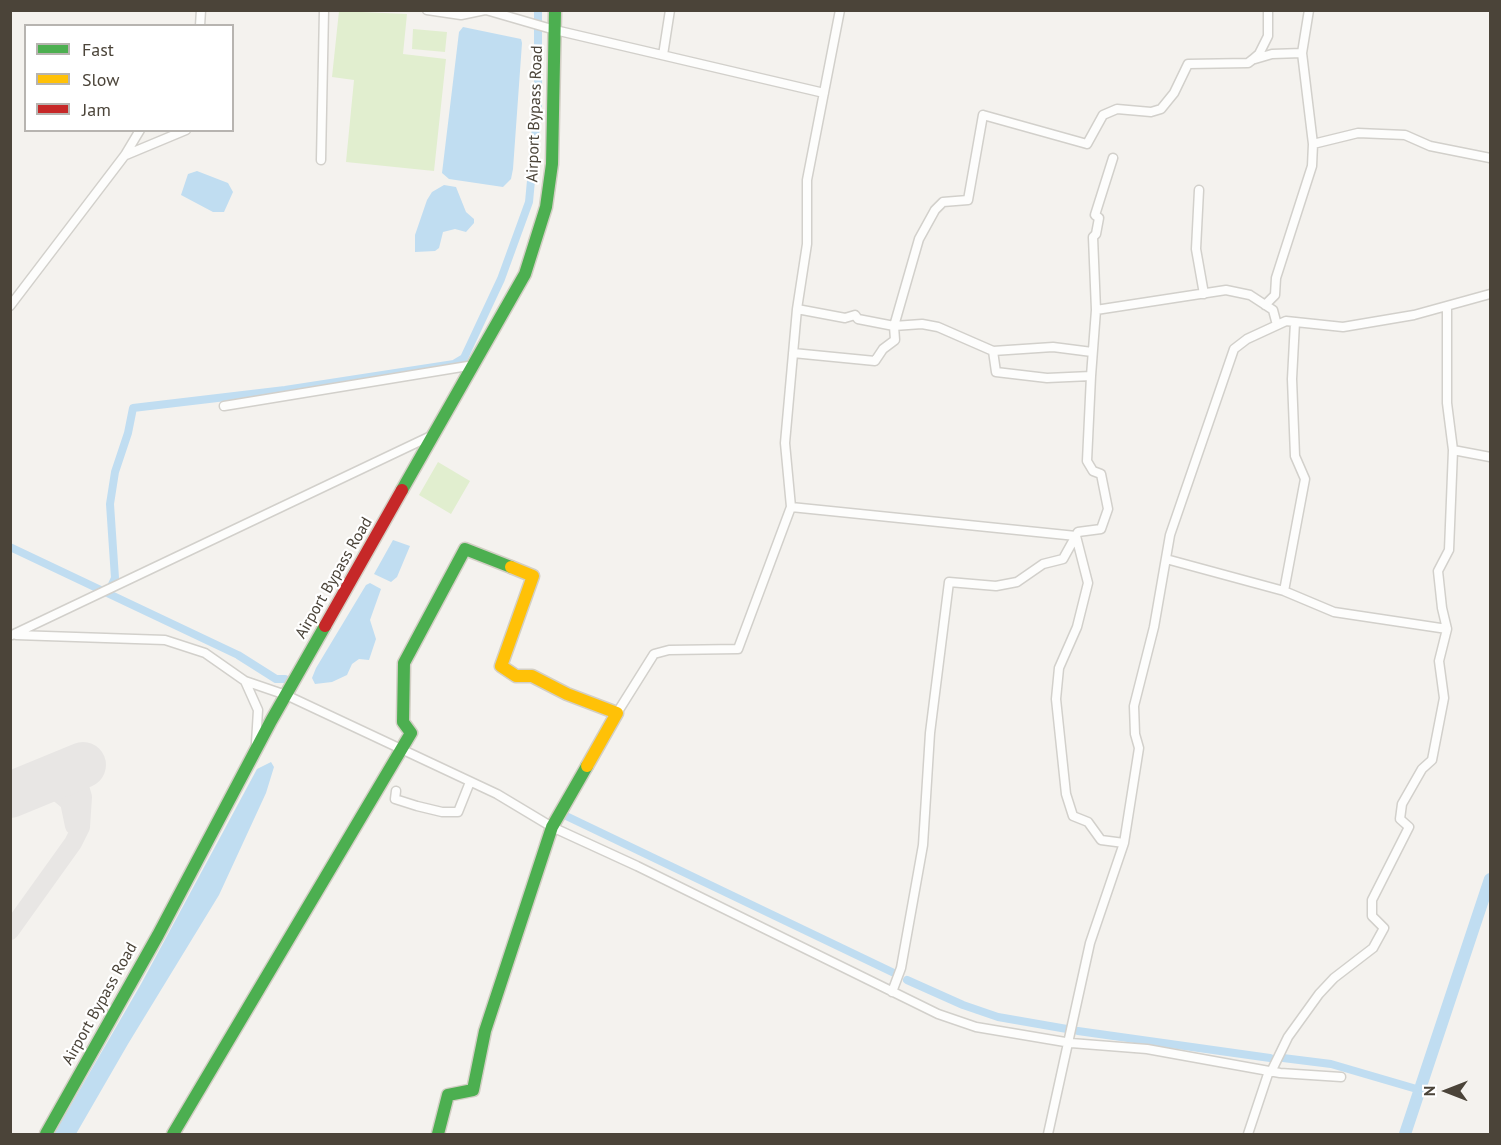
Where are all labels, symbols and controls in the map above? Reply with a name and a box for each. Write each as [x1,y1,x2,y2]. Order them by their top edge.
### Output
legend [24,24,234,132]
text: Fast [82,38,114,61]
street label: Airport Bypass Road [523,45,547,183]
text: Slow [82,68,120,91]
text: Jam [82,98,111,121]
street label: Airport Bypass Road [291,514,377,642]
street label: Airport Bypass Road [58,939,142,1069]
north arrow [1417,1061,1477,1121]
text: N [1419,1086,1439,1096]

